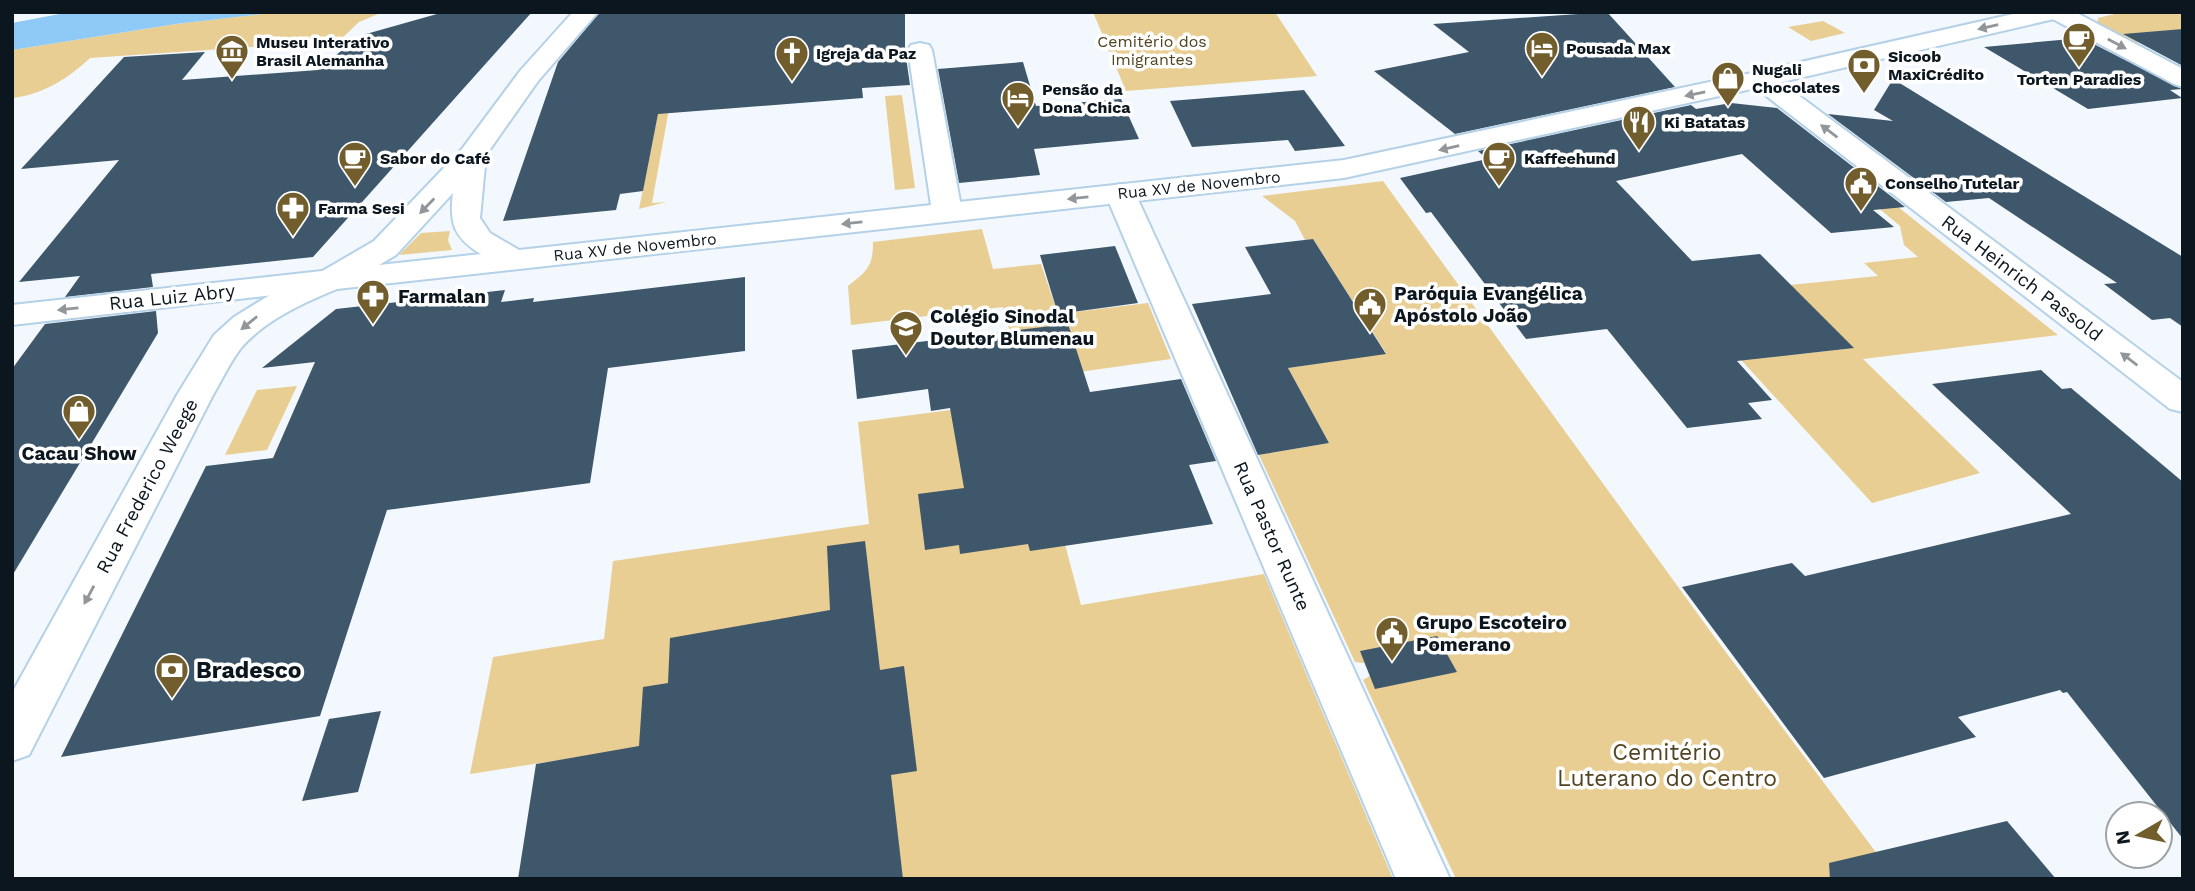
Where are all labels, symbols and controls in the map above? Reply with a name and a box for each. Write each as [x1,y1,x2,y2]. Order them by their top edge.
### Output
cafe icon: Torten Paradies [2060,20,2098,69]
one-way arrow [1977,22,1999,33]
hotel icon: Pousada Max [1523,29,1561,78]
museum icon: Museu Interativo Brasil Alemanha [213,32,251,81]
park label: Cemitério dos Imigrantes [1097,32,1207,69]
place label: Museu Interativo Brasil Alemanha [256,33,390,70]
church icon: Igreja da Paz [773,34,811,83]
place label: Pousada Max [1566,39,1671,58]
one-way arrow [2107,39,2127,50]
place label: Igreja da Paz [816,44,916,63]
bank icon: Sicoob MaxiCrédito [1845,46,1883,95]
place label: Sicoob MaxiCrédito [1888,47,1984,84]
shop icon: Nugali Chocolates [1709,59,1747,108]
place label: Nugali Chocolates [1752,60,1841,97]
place label: Torten Paradies [2017,70,2142,89]
hotel icon: Pensão da Dona Chica [999,79,1037,128]
place label: Pensão da Dona Chica [1042,80,1131,117]
one-way arrow [1684,88,1706,99]
restaurant icon: Ki Batatas [1620,103,1658,152]
place label: Ki Batatas [1664,113,1746,132]
one-way arrow [1820,124,1838,138]
cafe icon: Sabor do Café [336,139,374,188]
cafe icon: Kaffeehund [1480,139,1518,188]
one-way arrow [1438,143,1460,154]
place label: Sabor do Café [380,149,490,168]
place label: Kaffeehund [1524,149,1616,168]
public building icon: Conselho Tutelar [1842,164,1880,213]
street label: Rua XV de Novembro [1117,167,1281,203]
place label: Conselho Tutelar [1885,174,2019,193]
pharmacy icon: Farma Sesi [274,189,312,238]
one-way arrow [1067,193,1089,204]
one-way arrow [418,197,435,214]
place label: Farma Sesi [318,199,405,218]
street label: Rua Heinrich Passold [1937,210,2107,346]
one-way arrow [840,217,862,228]
street label: Rua XV de Novembro [553,229,717,265]
pharmacy icon: Farmalan [354,277,392,326]
street label: Rua Luiz Abry [108,279,236,315]
place label: Paróquia Evangélica Apóstolo João [1394,282,1583,327]
place label: Farmalan [398,285,486,308]
public building icon: Paróquia Evangélica Apóstolo João [1351,285,1389,334]
one-way arrow [57,303,79,314]
place label: Colégio Sinodal Doutor Blumenau [930,305,1094,350]
school or university icon: Colégio Sinodal Doutor Blumenau [887,308,925,357]
one-way arrow [241,315,259,330]
one-way arrow [2119,352,2138,366]
shop icon: Cacau Show [60,392,98,441]
street label: Rua Frederico Weege [91,395,203,577]
place label: Cacau Show [21,442,137,465]
street label: Rua Pastor Runte [1229,458,1315,614]
one-way arrow [83,585,95,605]
place label: Grupo Escoteiro Pomerano [1416,611,1567,656]
public building icon: Grupo Escoteiro Pomerano [1373,614,1411,663]
bank icon: Bradesco [153,651,191,700]
place label: Bradesco [196,657,301,684]
park label: Cemitério Luterano do Centro [1557,739,1777,792]
north arrow [2104,800,2174,870]
text: N [2110,829,2135,846]

